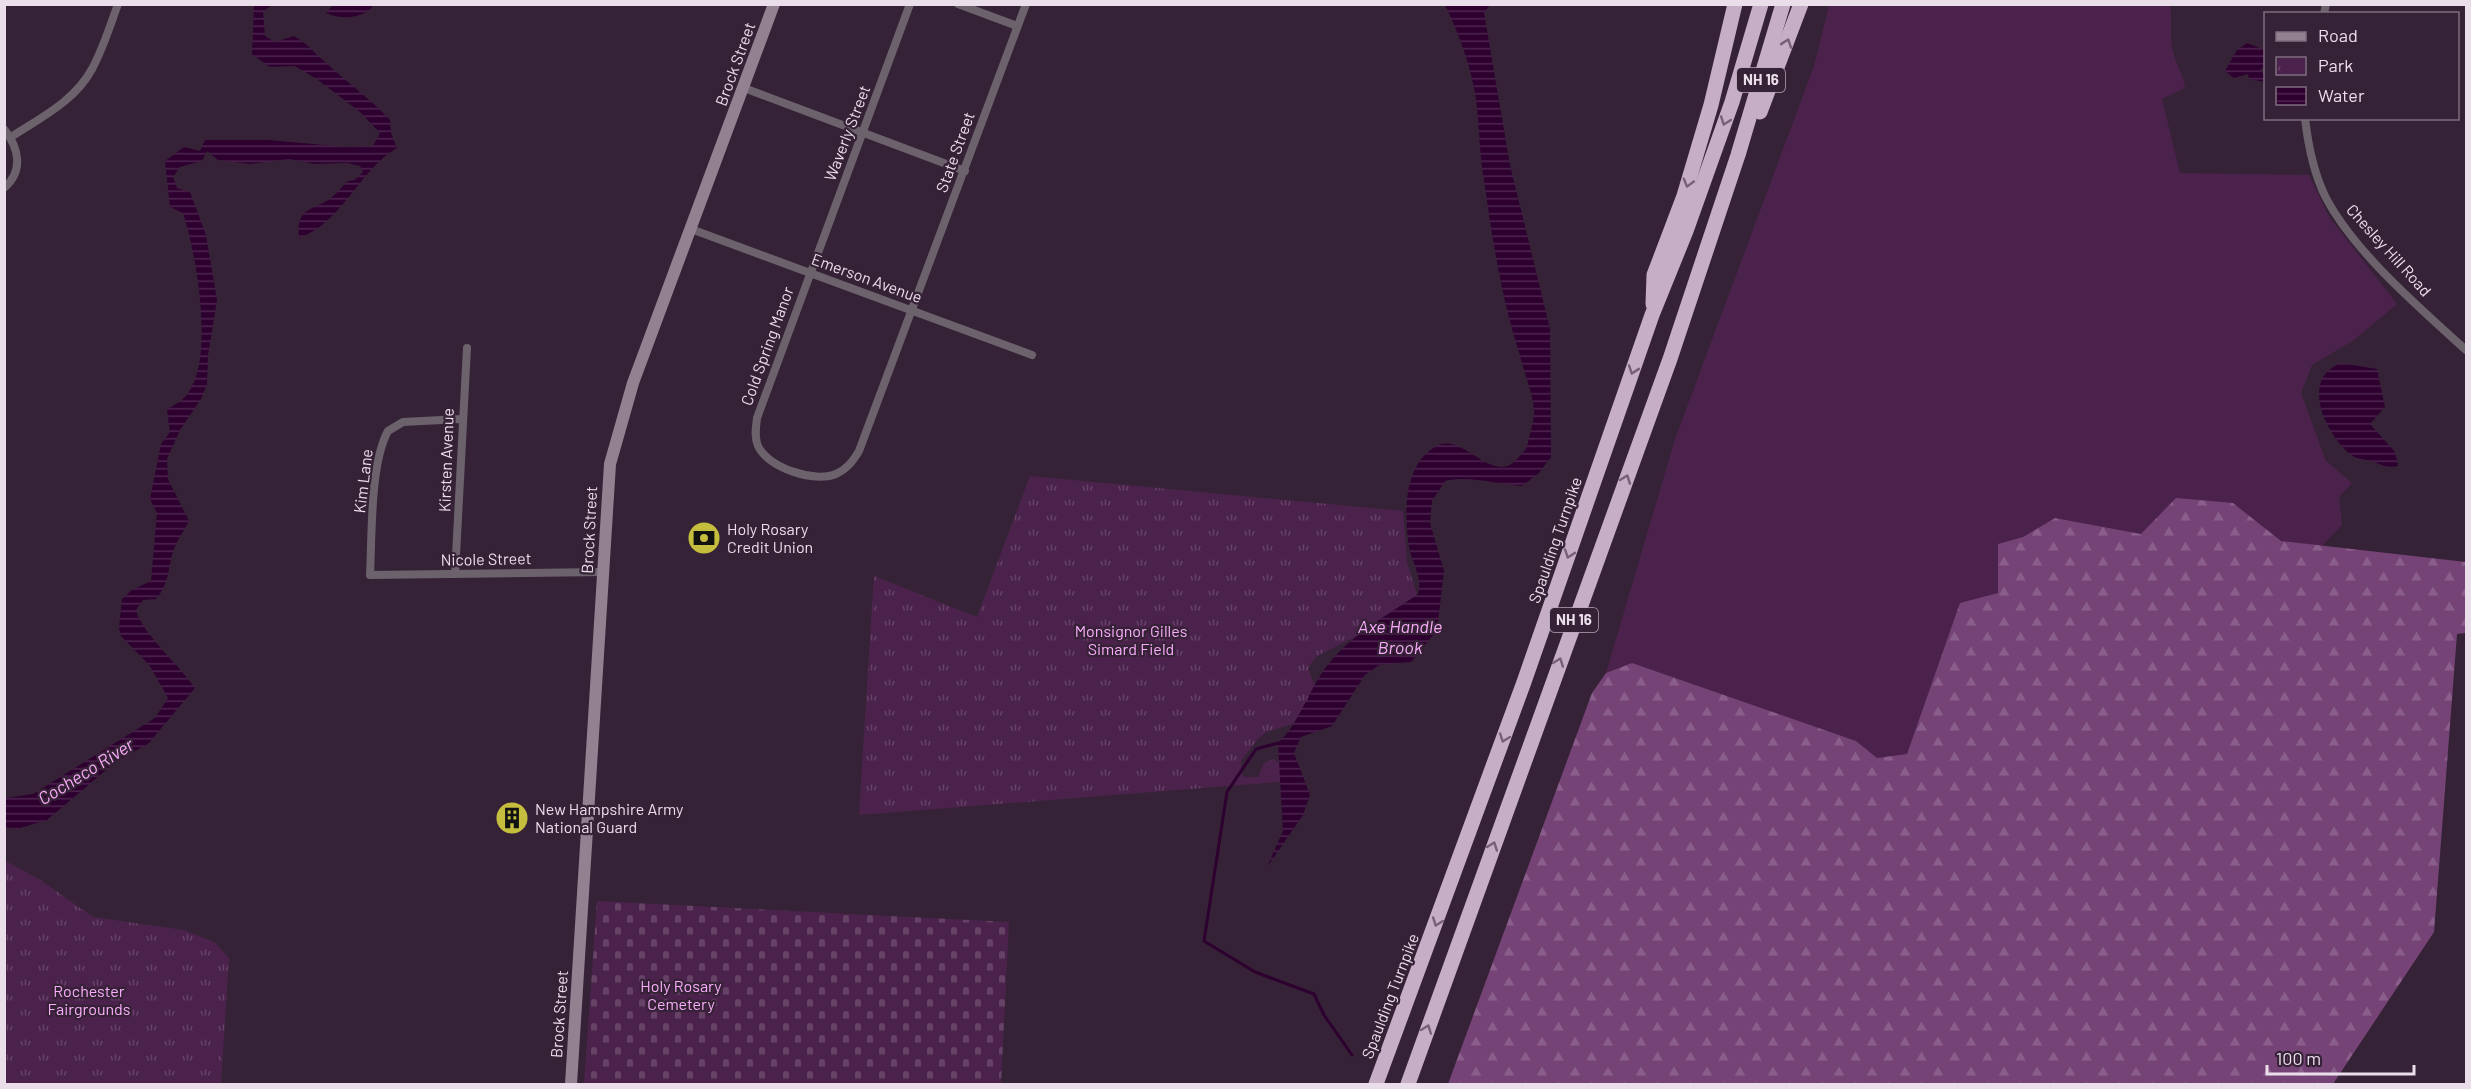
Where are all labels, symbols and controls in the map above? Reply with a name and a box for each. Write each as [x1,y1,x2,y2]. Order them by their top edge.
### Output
legend [2264,12,2459,120]
street label: Brock Street [711,19,758,108]
text: Road [2318,24,2358,46]
one-way arrow [1780,39,1792,49]
text: Park [2318,54,2353,76]
road number: NH 16 [1737,68,1785,92]
street label: Waverly Street [820,82,873,183]
text: Water [2318,84,2365,106]
street label: State Street [931,109,978,195]
one-way arrow [1720,115,1733,125]
one-way arrow [1683,177,1695,188]
street label: Chesley Hill Road [2343,200,2436,300]
street label: Emerson Avenue [809,249,925,306]
street label: Cold Spring Manor [736,284,797,408]
one-way arrow [1628,364,1640,375]
street label: Kirsten Avenue [434,408,457,512]
street label: Kim Lane [349,448,376,514]
street label: Spaulding Turnpike [1524,474,1585,606]
one-way arrow [1618,474,1631,485]
street label: Brock Street [577,486,600,574]
place label: Holy Rosary Credit Union [727,519,813,556]
bank icon: Holy Rosary Credit Union [686,520,722,556]
street label: Nicole Street [440,548,532,569]
one-way arrow [1563,548,1576,559]
road number: NH 16 [1550,608,1598,632]
water label: Axe Handle Brook [1358,615,1442,658]
park label: Monsignor Gilles Simard Field [1075,621,1187,658]
one-way arrow [1552,657,1564,668]
one-way arrow [1498,732,1511,743]
water label: Cocheco River [34,733,138,809]
place label: New Hampshire Army National Guard [535,799,684,836]
building icon: New Hampshire Army National Guard [494,800,530,836]
one-way arrow [1485,841,1498,852]
one-way arrow [1432,916,1445,926]
street label: Spaulding Turnpike [1357,931,1422,1061]
street label: Brock Street [546,970,571,1058]
park label: Holy Rosary Cemetery [640,976,722,1013]
park label: Rochester Fairgrounds [47,981,131,1018]
one-way arrow [1420,1024,1433,1035]
scale bar [2267,1038,2414,1076]
text: 100 m [2276,1047,2321,1069]

